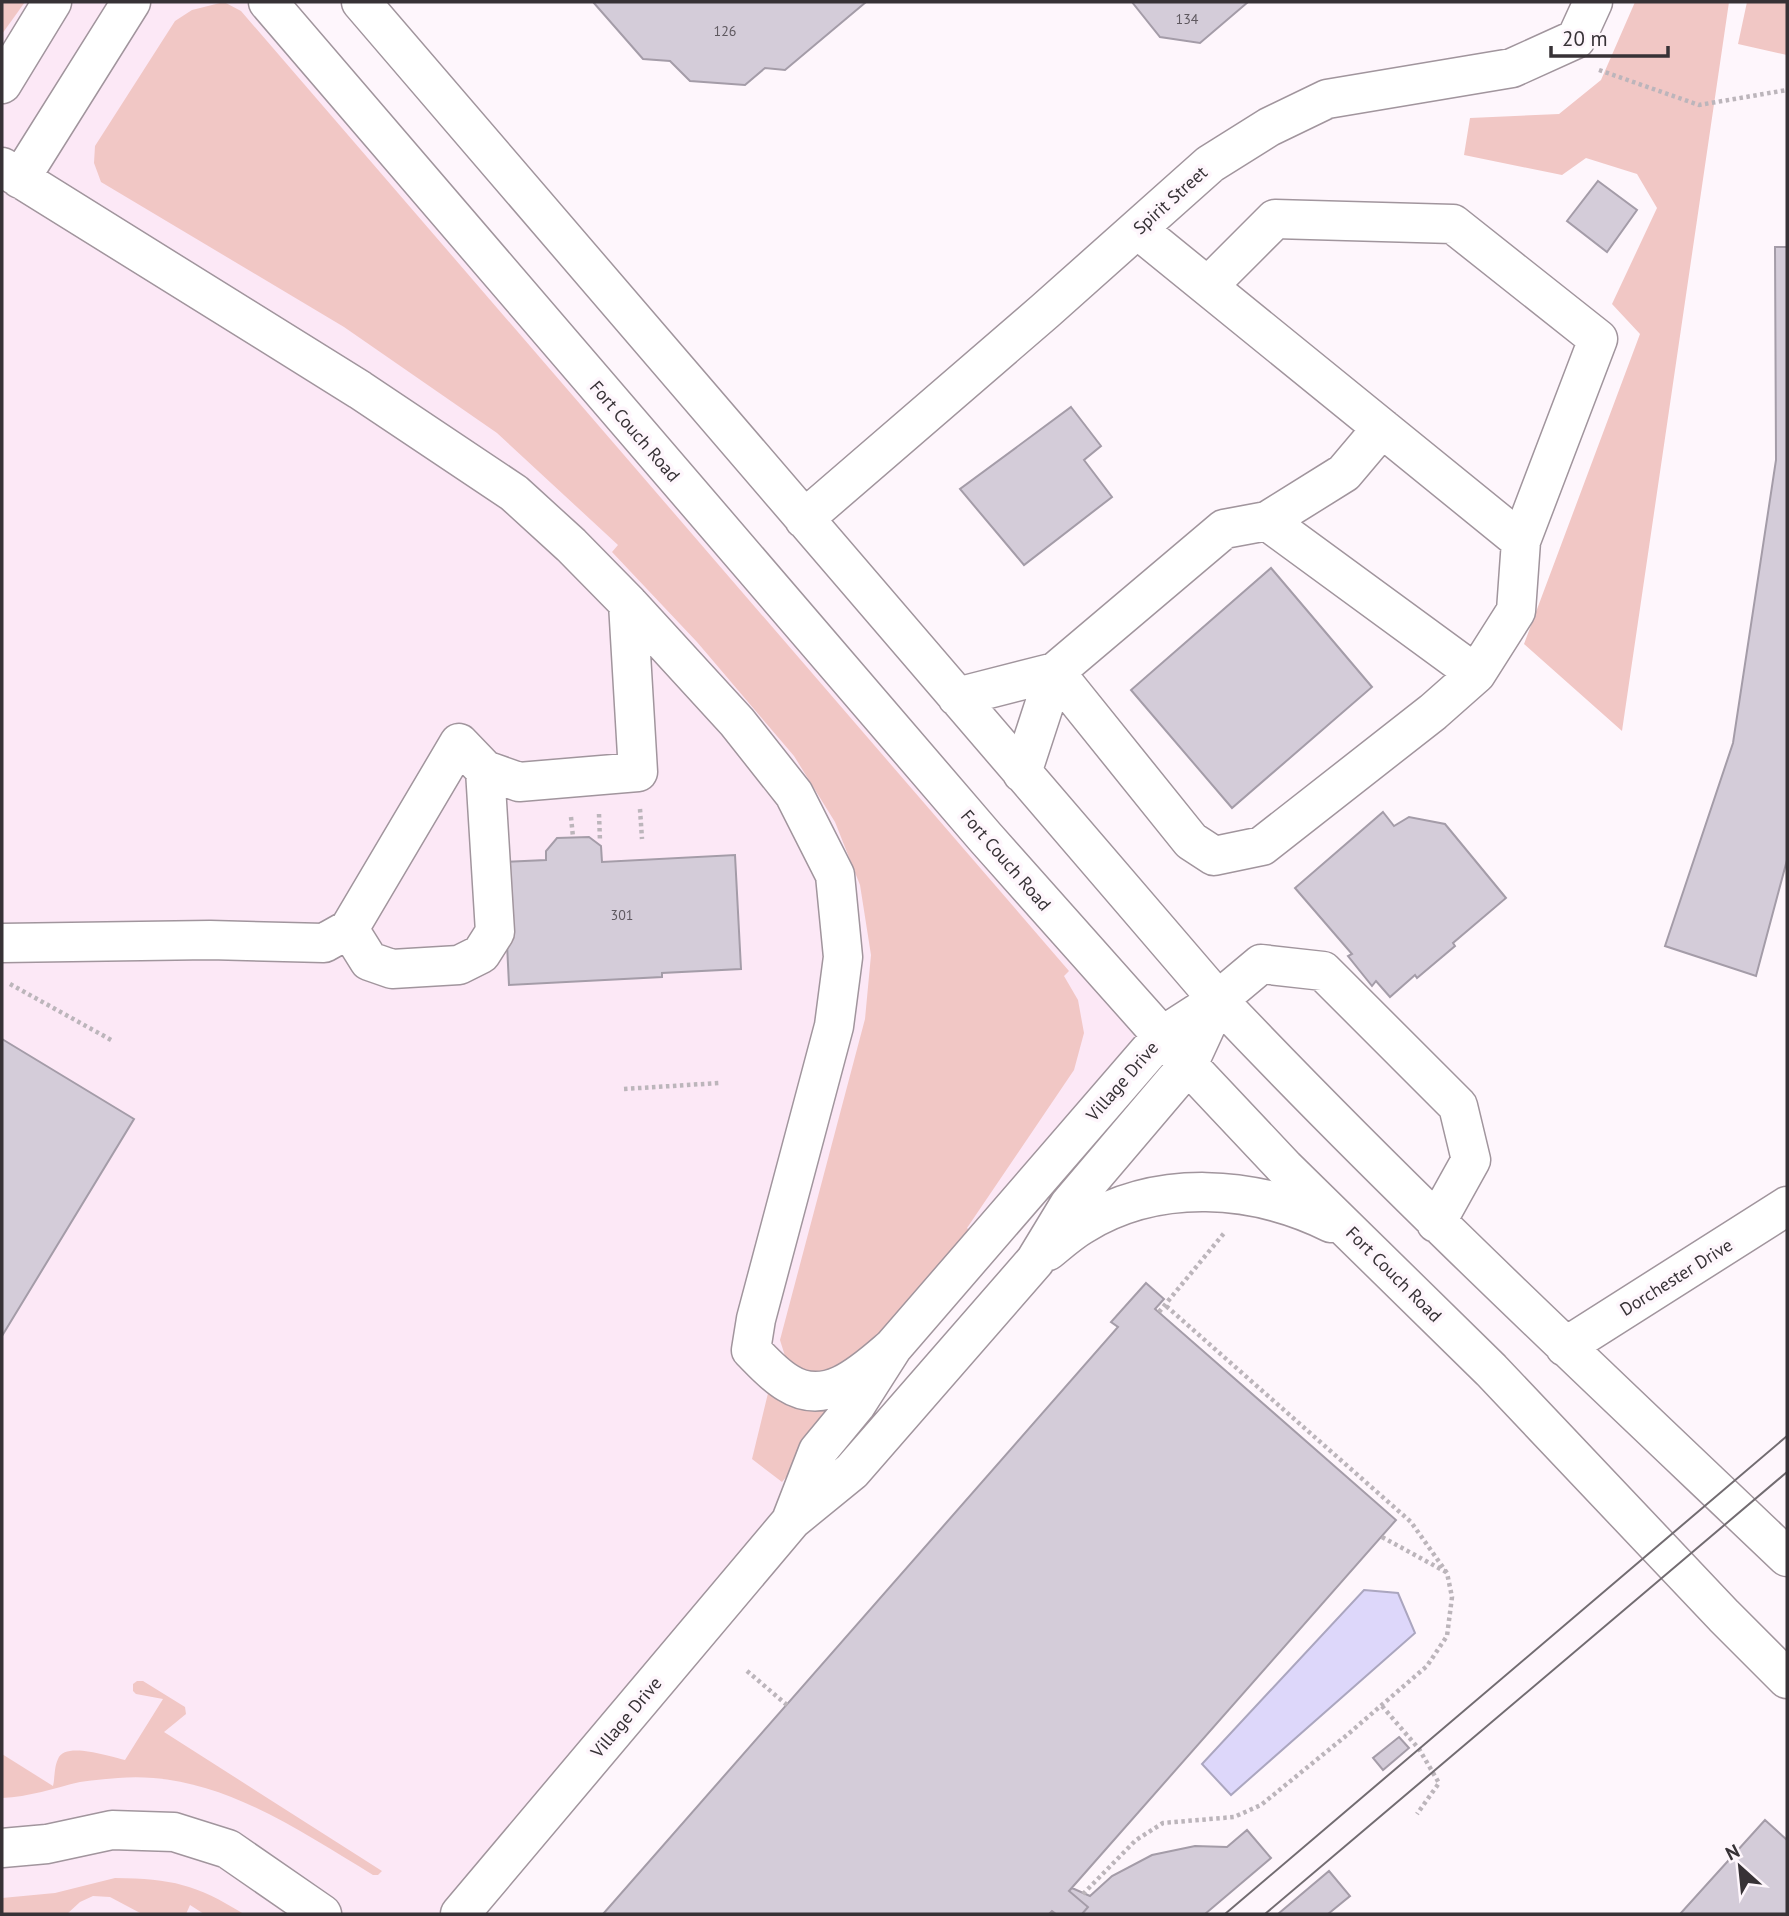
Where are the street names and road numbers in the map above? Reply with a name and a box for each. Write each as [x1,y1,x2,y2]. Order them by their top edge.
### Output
street label: Spirit Street [1128,161,1212,239]
street label: Fort Couch Road [585,376,685,486]
street label: Fort Couch Road [956,805,1056,915]
street label: Village Drive [1080,1036,1163,1126]
street label: Fort Couch Road [1341,1221,1447,1327]
street label: Dorchester Drive [1615,1233,1737,1321]
street label: Village Drive [585,1672,666,1763]

